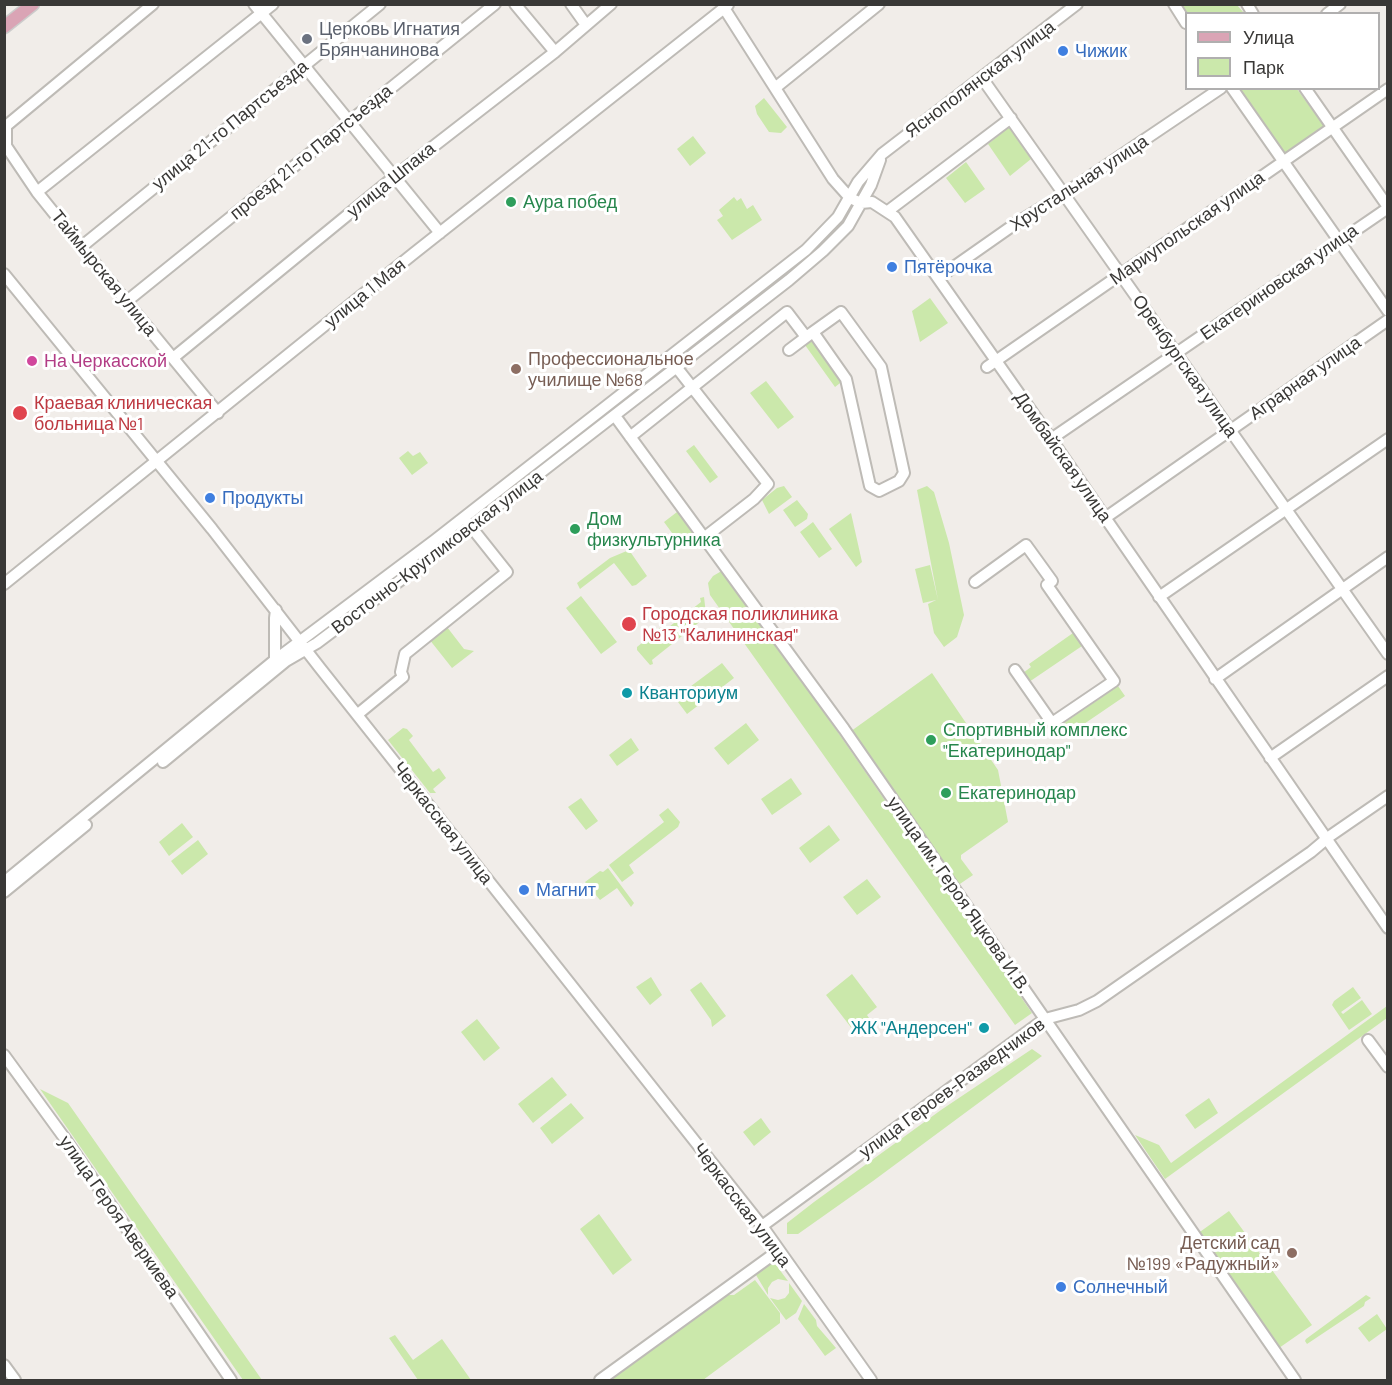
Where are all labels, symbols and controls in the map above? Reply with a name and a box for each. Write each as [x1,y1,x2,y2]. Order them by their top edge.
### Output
legend [1185,12,1380,90]
street label: Яснополянская улица [901,16,1059,142]
place label: Церковь Игнатия Брянчанинова [319,18,460,60]
text: Улица [1243,26,1294,48]
marker: Церковь Игнатия Брянчанинова [300,32,314,46]
place label: Чижик [1075,40,1127,62]
marker: Чижик [1056,44,1070,58]
street label: улица 21-го Партсъезда [148,55,312,195]
text: Парк [1243,56,1284,78]
street label: проезд 21-го Партсъезда [225,80,397,224]
street label: Хрустальная улица [1006,130,1152,236]
street label: улица Шпака [342,138,440,222]
street label: Мариупольская улица [1106,166,1268,290]
place label: Аура побед [523,191,617,213]
marker: Аура побед [504,195,518,209]
street label: Таймырская улица [47,206,161,340]
street label: Екатериновская улица [1196,219,1362,345]
street label: улица 1 Мая [320,254,410,332]
place label: Пятёрочка [904,256,992,278]
marker: Пятёрочка [885,260,899,274]
street label: Оренбургская улица [1128,291,1242,441]
street label: Аграрная улица [1245,331,1365,425]
place label: Профессиональное училище №68 [528,348,694,391]
place label: На Черкасской [44,350,167,372]
marker: На Черкасской [25,354,39,368]
marker: Профессиональное училище №68 [509,362,523,376]
street label: Домбайская улица [1010,387,1116,527]
place label: Краевая клиническая больница №1 [34,392,212,434]
marker: Краевая клиническая больница №1 [11,404,29,422]
street label: Восточно-Кругликовская улица [327,466,547,638]
place label: Продукты [222,487,303,509]
marker: Продукты [203,491,217,505]
place label: Дом физкультурника [587,508,721,550]
marker: Дом физкультурника [568,522,582,536]
place label: Городская поликлиника №13 "Калининская" [642,603,838,646]
marker: Городская поликлиника №13 "Калининская" [620,615,638,633]
place label: Кванториум [639,682,738,704]
marker: Кванториум [620,686,634,700]
place label: Спортивный комплекс "Екатеринодар" [943,719,1128,762]
marker: Спортивный комплекс "Екатеринодар" [924,733,938,747]
street label: Черкасская улица [388,757,498,889]
place label: Екатеринодар [958,782,1076,804]
marker: Екатеринодар [939,786,953,800]
street label: улица им. Героя Яцкова И.В. [883,792,1035,998]
place label: Магнит [536,879,596,901]
marker: Магнит [517,883,531,897]
street label: улица Героев-Разведчиков [855,1013,1049,1163]
place label: ЖК "Андерсен" [850,1017,972,1039]
marker: ЖК "Андерсен" [977,1021,991,1035]
street label: улица Героя Аверкиева [55,1131,183,1303]
street label: Черкасская улица [688,1139,796,1271]
place label: Детский сад №199 «Радужный» [1126,1232,1280,1274]
marker: Детский сад №199 «Радужный» [1285,1246,1299,1260]
place label: Солнечный [1073,1276,1168,1298]
marker: Солнечный [1054,1280,1068,1294]

